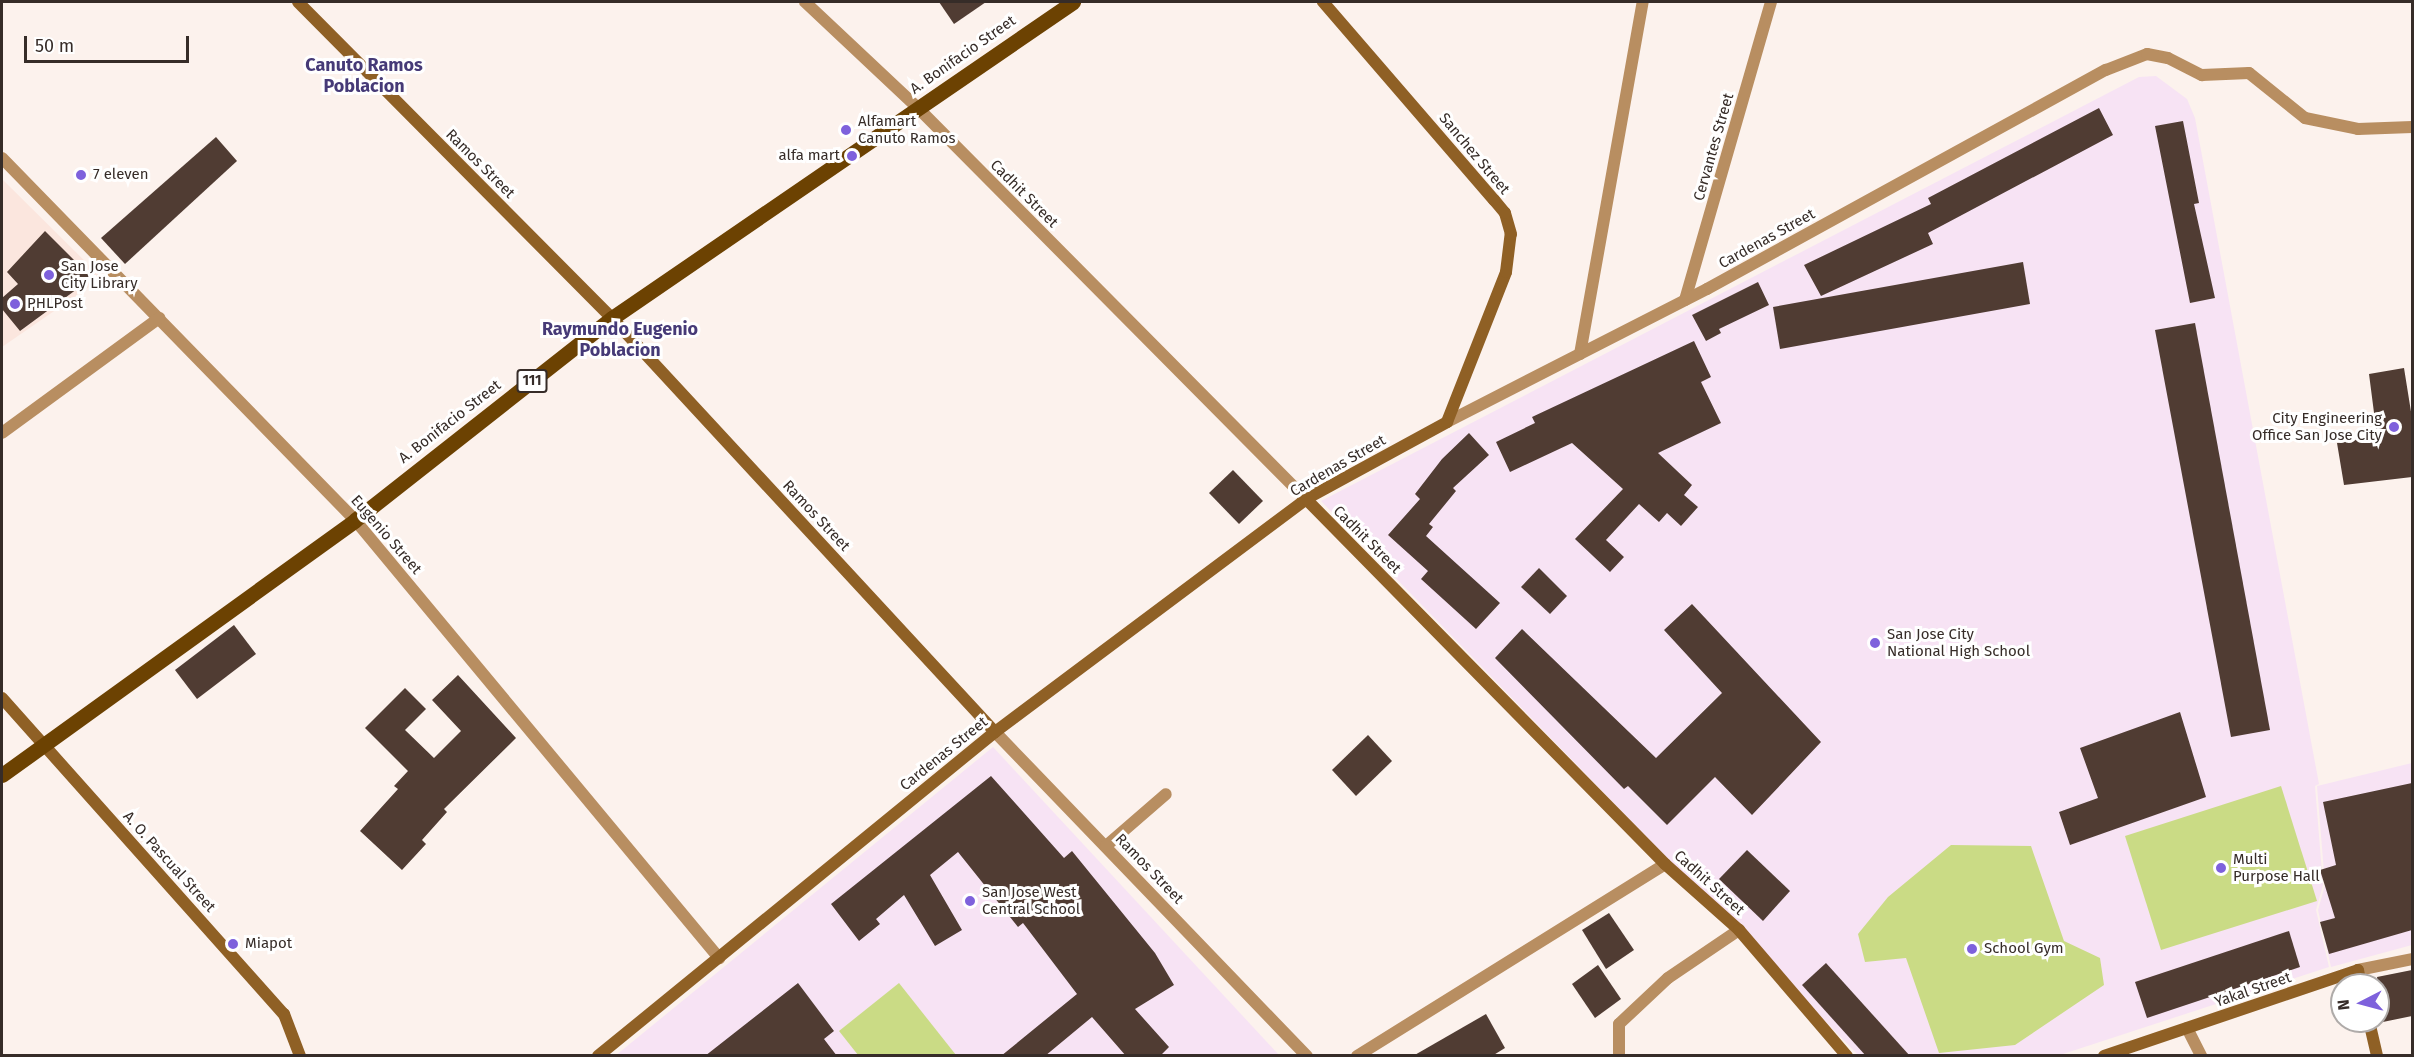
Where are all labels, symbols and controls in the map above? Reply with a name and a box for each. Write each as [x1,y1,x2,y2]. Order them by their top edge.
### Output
street label: A. Bonifacio Street [907,12,1019,98]
scale bar [27,24,192,62]
text: 50 m [35,35,74,57]
district label: Canuto Ramos Poblacion [305,55,423,98]
street label: Cervantes Street [1690,91,1738,203]
street label: Sanchez Street [1435,110,1513,198]
place label: Alfamart Canuto Ramos [858,112,956,147]
marker: Alfamart Canuto Ramos [839,123,853,137]
street label: Ramos Street [442,126,518,202]
place label: alfa mart [779,147,840,165]
marker: alfa mart [845,149,859,163]
street label: Cadhit Street [986,156,1062,232]
place label: 7 eleven [93,166,149,184]
marker: 7 eleven [74,168,88,182]
street label: Cardenas Street [1716,205,1818,273]
place label: San Jose City Library [61,257,138,292]
marker: San Jose City Library [42,268,56,282]
place label: PHLPost [27,295,83,313]
marker: PHLPost [8,297,22,311]
district label: Raymundo Eugenio Poblacion [542,319,698,362]
road number: 111 [516,370,548,392]
street label: A. Bonifacio Street [395,376,505,468]
place label: City Engineering Office San Jose City [2252,409,2382,444]
marker: City Engineering Office San Jose City [2387,420,2401,434]
street label: Cardenas Street [1287,431,1389,501]
street label: Ramos Street [779,477,853,555]
street label: Eugenio Street [347,492,425,578]
street label: Cadhit Street [1329,502,1405,578]
place label: San Jose City National High School [1887,625,2030,660]
marker: San Jose City National High School [1868,636,1882,650]
street label: Cardenas Street [897,713,991,795]
street label: A. O. Pascual Street [119,808,219,916]
street label: Ramos Street [1111,830,1187,908]
street label: Cadhit Street [1670,847,1748,919]
place label: Multi Purpose Hall [2233,850,2320,885]
marker: Multi Purpose Hall [2214,861,2228,875]
place label: San Jose West Central School [982,883,1080,918]
marker: San Jose West Central School [963,894,977,908]
place label: Miapot [245,935,292,953]
marker: Miapot [226,937,240,951]
place label: School Gym [1984,940,2064,958]
marker: School Gym [1965,942,1979,956]
street label: Yakal Street [2212,969,2294,1011]
north arrow [2330,973,2390,1033]
text: N [2334,998,2354,1011]

